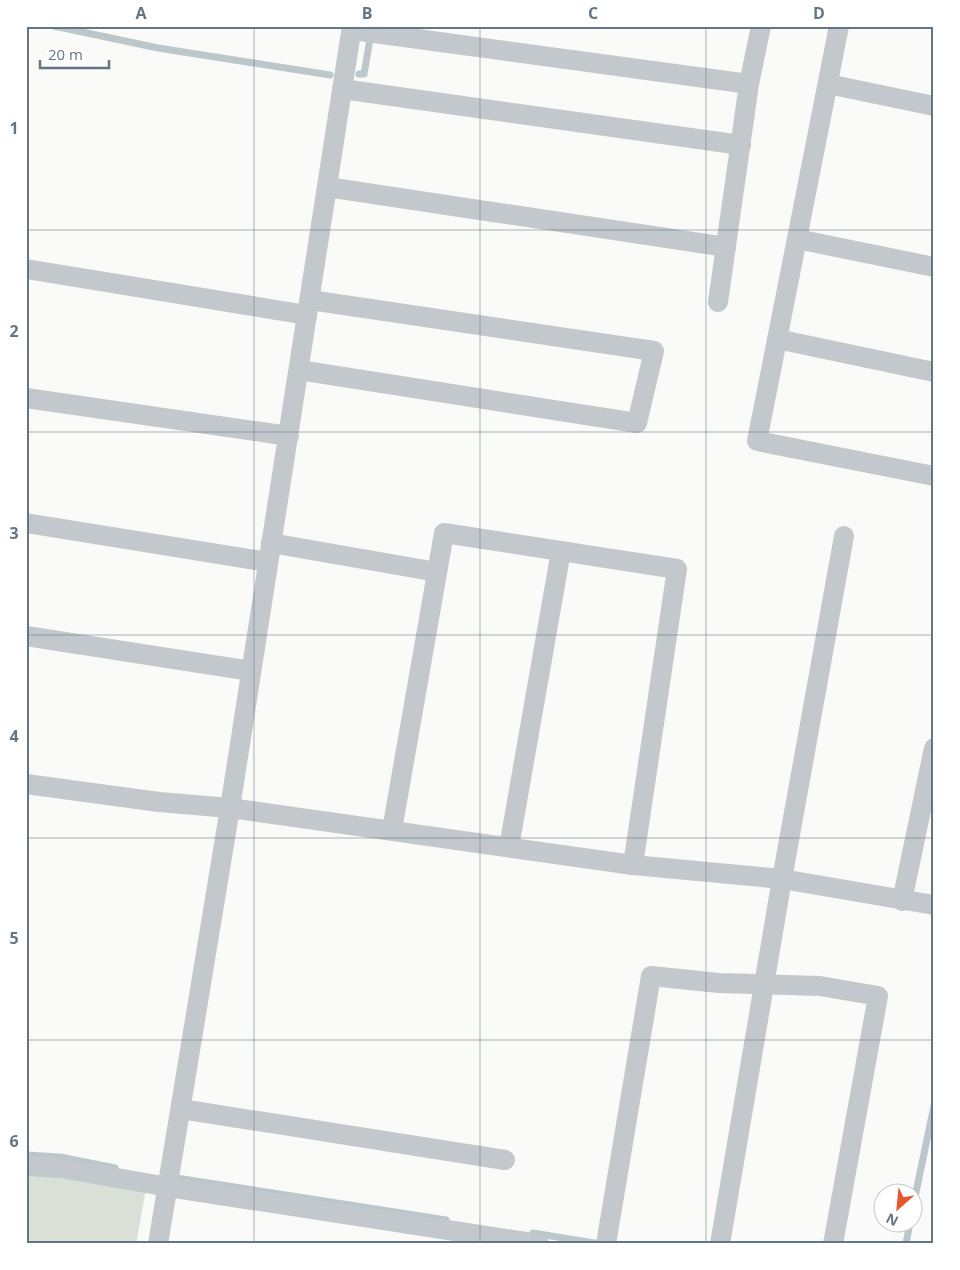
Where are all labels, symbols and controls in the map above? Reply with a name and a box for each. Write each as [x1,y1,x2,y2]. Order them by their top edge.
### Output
text: A [135,2,147,24]
text: B [362,2,372,24]
text: C [588,2,598,24]
text: D [813,2,825,24]
scale bar [40,38,109,70]
text: 20 m [48,44,83,64]
text: 1 [9,117,19,139]
text: 2 [9,320,19,342]
text: 3 [9,522,19,544]
text: 4 [9,725,19,747]
text: 5 [9,927,19,949]
text: 6 [9,1130,19,1152]
north arrow [872,1182,922,1232]
text: N [882,1209,901,1231]

